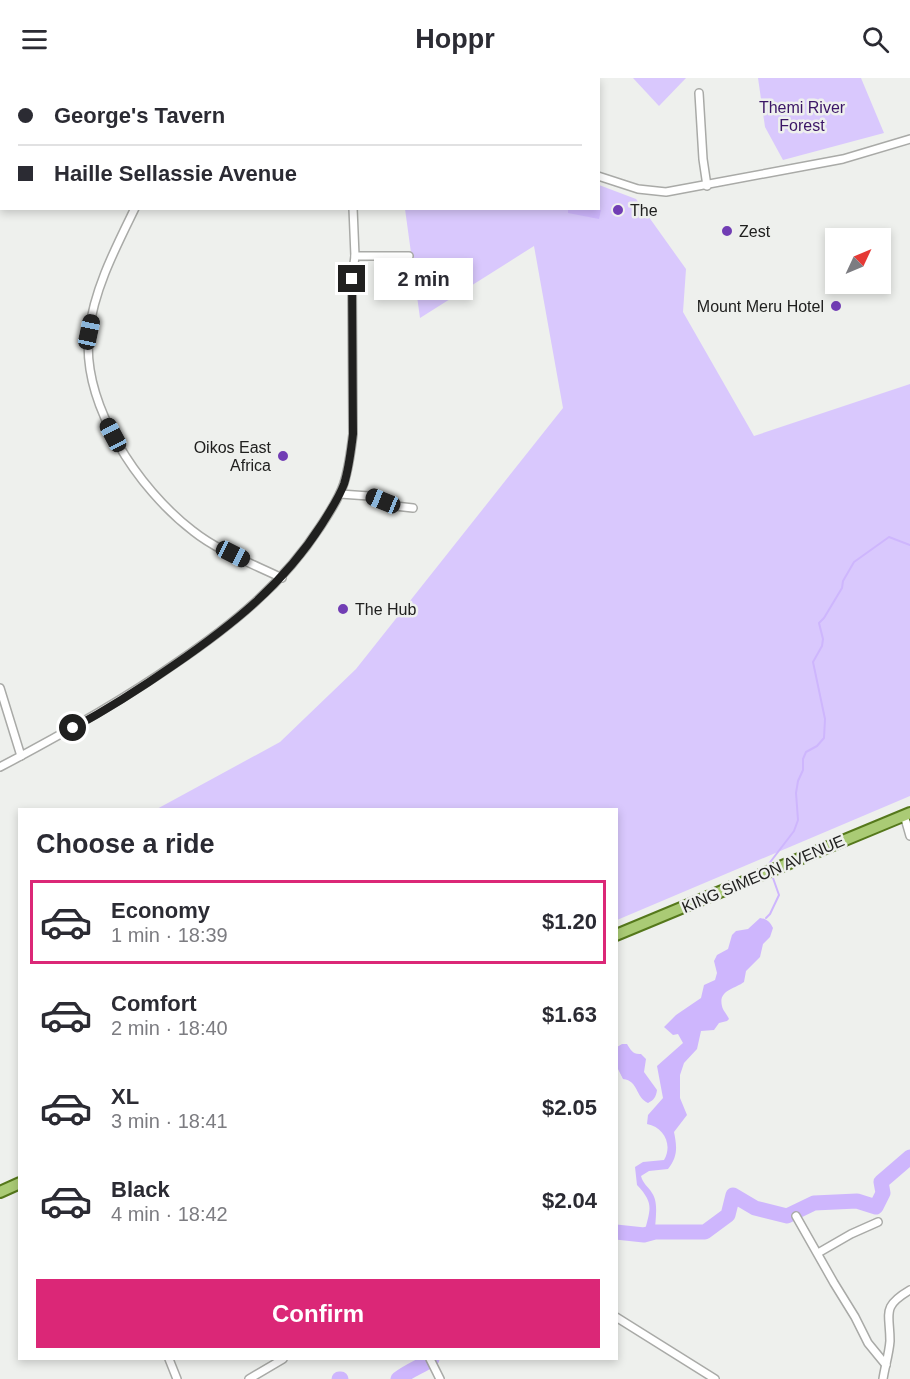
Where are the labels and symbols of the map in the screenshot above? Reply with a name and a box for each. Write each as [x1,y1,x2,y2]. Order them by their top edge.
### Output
park label: Themi River Forest [759,99,846,134]
place label: The [630,202,658,219]
marker: The [611,203,625,217]
place label: Zest [739,223,771,240]
marker: Zest [720,224,734,238]
north arrow [825,228,891,294]
callout: 2 min [373,258,472,300]
route end [338,265,365,292]
place label: Mount Meru Hotel [697,298,824,315]
marker: Mount Meru Hotel [829,299,843,313]
car [76,313,102,351]
car [97,415,129,455]
place label: Oikos East Africa [194,439,272,474]
marker: Oikos East Africa [276,449,290,463]
car [363,486,403,516]
car [213,538,253,570]
place label: The Hub [355,601,416,618]
marker: The Hub [336,602,350,616]
route start [59,714,86,741]
street label: KING SIMEON AVENUE [679,832,847,916]

